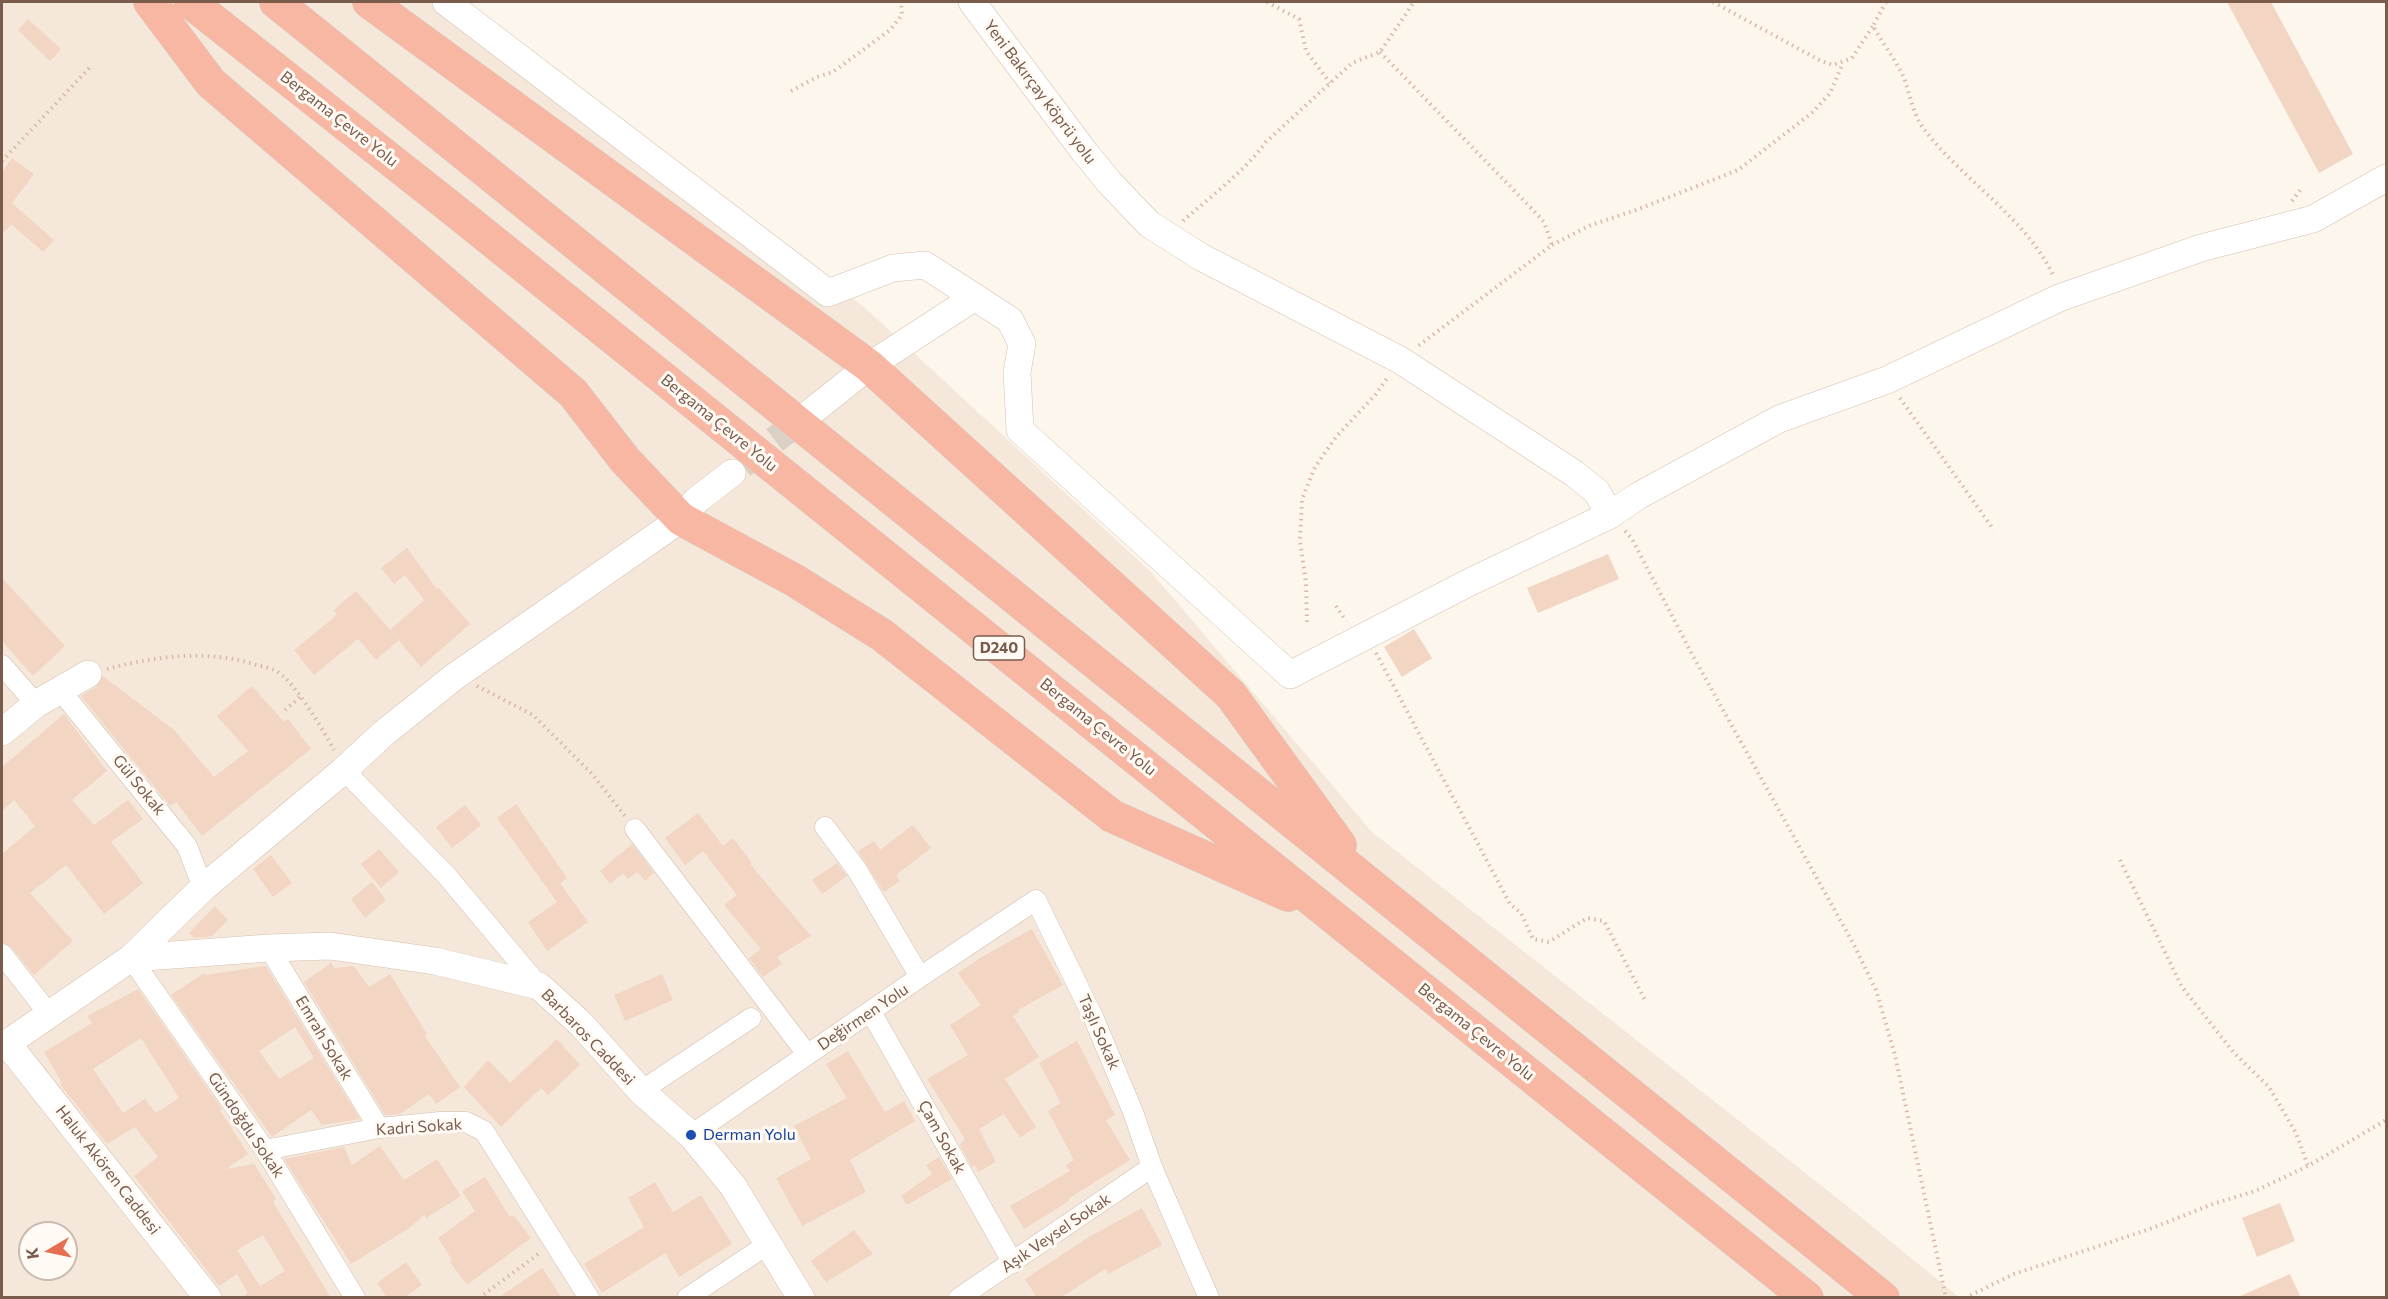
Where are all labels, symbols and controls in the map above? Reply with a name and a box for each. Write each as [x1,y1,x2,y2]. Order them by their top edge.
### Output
street label: Yeni Bakırçay köprü yolu [980,16,1100,168]
street label: Bergama Çevre Yolu [276,67,402,171]
street label: Bergama Çevre Yolu [657,370,781,476]
road number: D240 [974,636,1024,660]
street label: Bergama Çevre Yolu [1036,674,1160,780]
street label: Gül Sokak [109,751,169,819]
street label: Bergama Çevre Yolu [1414,979,1538,1085]
street label: Değirmen Yolu [814,980,912,1054]
street label: Barbaros Caddesi [537,985,639,1089]
street label: Taşlı Sokak [1074,991,1124,1073]
street label: Emrah Sokak [291,992,357,1084]
street label: Gündoğdu Sokak [204,1069,288,1181]
street label: Çam Sokak [914,1097,970,1177]
street label: Haluk Akören Caddesi [52,1102,164,1238]
street label: Kadri Sokak [375,1114,463,1140]
place label: Derman Yolu [703,1125,796,1145]
marker: Derman Yolu [684,1128,698,1142]
street label: Aşık Veysel Sokak [998,1189,1114,1277]
north arrow [18,1221,78,1281]
text: K [21,1247,42,1261]

